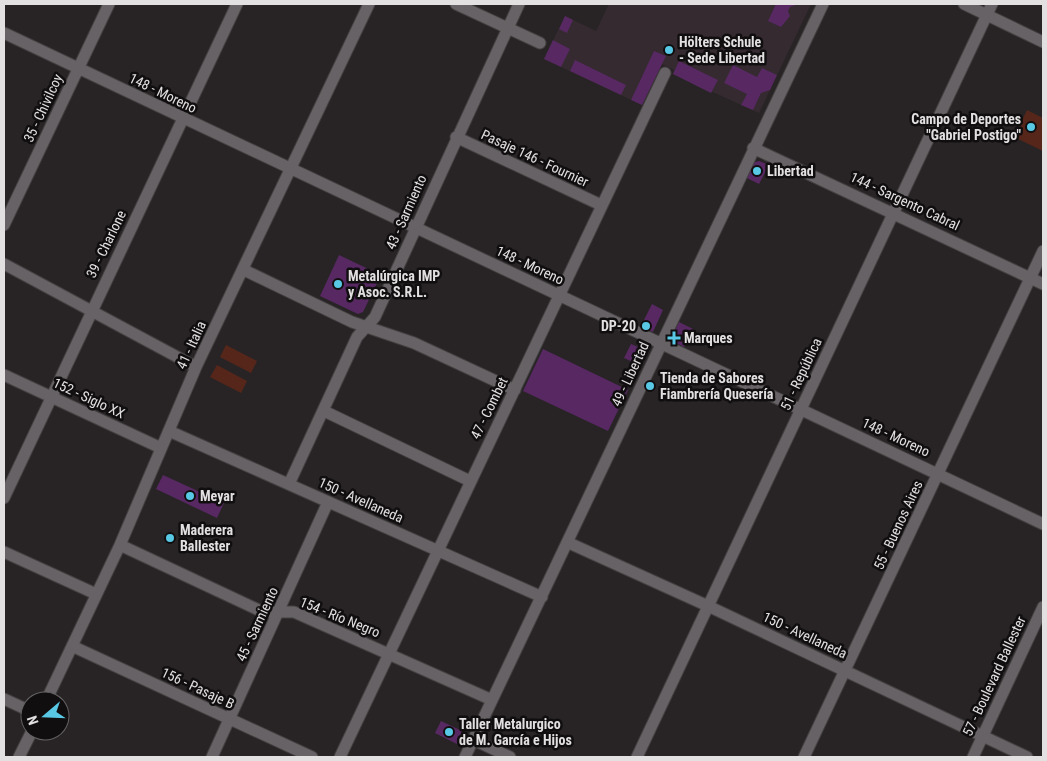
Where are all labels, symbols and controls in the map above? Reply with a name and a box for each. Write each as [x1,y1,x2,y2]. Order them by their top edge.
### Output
place label: Hölters Schule - Sede Libertad [679,34,765,66]
marker: Hölters Schule - Sede Libertad [663,44,675,56]
street label: 148 - Moreno [127,70,199,116]
street label: 35 - Chivilcoy [20,71,66,145]
place label: Campo de Deportes "Gabriel Postigo" [911,111,1021,143]
marker: Campo de Deportes "Gabriel Postigo" [1025,121,1037,133]
street label: Pasaje 146 - Fournier [479,126,591,190]
place label: Libertad [767,163,814,179]
marker: Libertad [751,165,763,177]
street label: 144 - Sargento Cabral [848,169,962,233]
street label: 43 - Sarmiento [382,172,430,252]
street label: 39 - Charlone [83,207,129,280]
street label: 148 - Moreno [494,242,566,288]
place label: Metalúrgica IMP y Asoc. S.R.L. [348,268,440,300]
marker: Metalúrgica IMP y Asoc. S.R.L. [332,278,344,290]
street label: 41 - Italia [173,318,209,372]
place label: DP-20 [601,318,636,334]
marker: DP-20 [640,320,652,332]
place label: Marques [684,330,733,346]
marker: Marques [668,332,680,344]
street label: 51 - República [777,335,825,413]
street label: 49 - Libertad [608,339,652,409]
place label: Tienda de Sabores Fiambrería Quesería [660,370,774,402]
street label: 152 - Siglo XX [51,374,127,422]
street label: 47 - Combet [467,374,511,442]
marker: Tienda de Sabores Fiambrería Quesería [644,380,656,392]
street label: 148 - Moreno [860,414,932,460]
street label: 150 - Avellaneda [316,474,406,526]
street label: 55 - Buenos Aires [870,478,926,572]
place label: Meyar [200,488,235,504]
marker: Meyar [184,490,196,502]
place label: Maderera Ballester [180,522,233,554]
marker: Maderera Ballester [164,532,176,544]
street label: 45 - Sarmiento [233,584,281,664]
street label: 154 - Río Negro [298,594,382,640]
street label: 150 - Avellaneda [760,609,850,661]
street label: 57 - Boulevard Ballester [959,614,1029,738]
street label: 156 - Pasaje B [159,664,237,712]
north arrow [20,691,70,741]
text: N [24,714,42,727]
place label: Taller Metalurgico de M. García e Hijos [459,716,572,748]
marker: Taller Metalurgico de M. García e Hijos [443,726,455,738]

